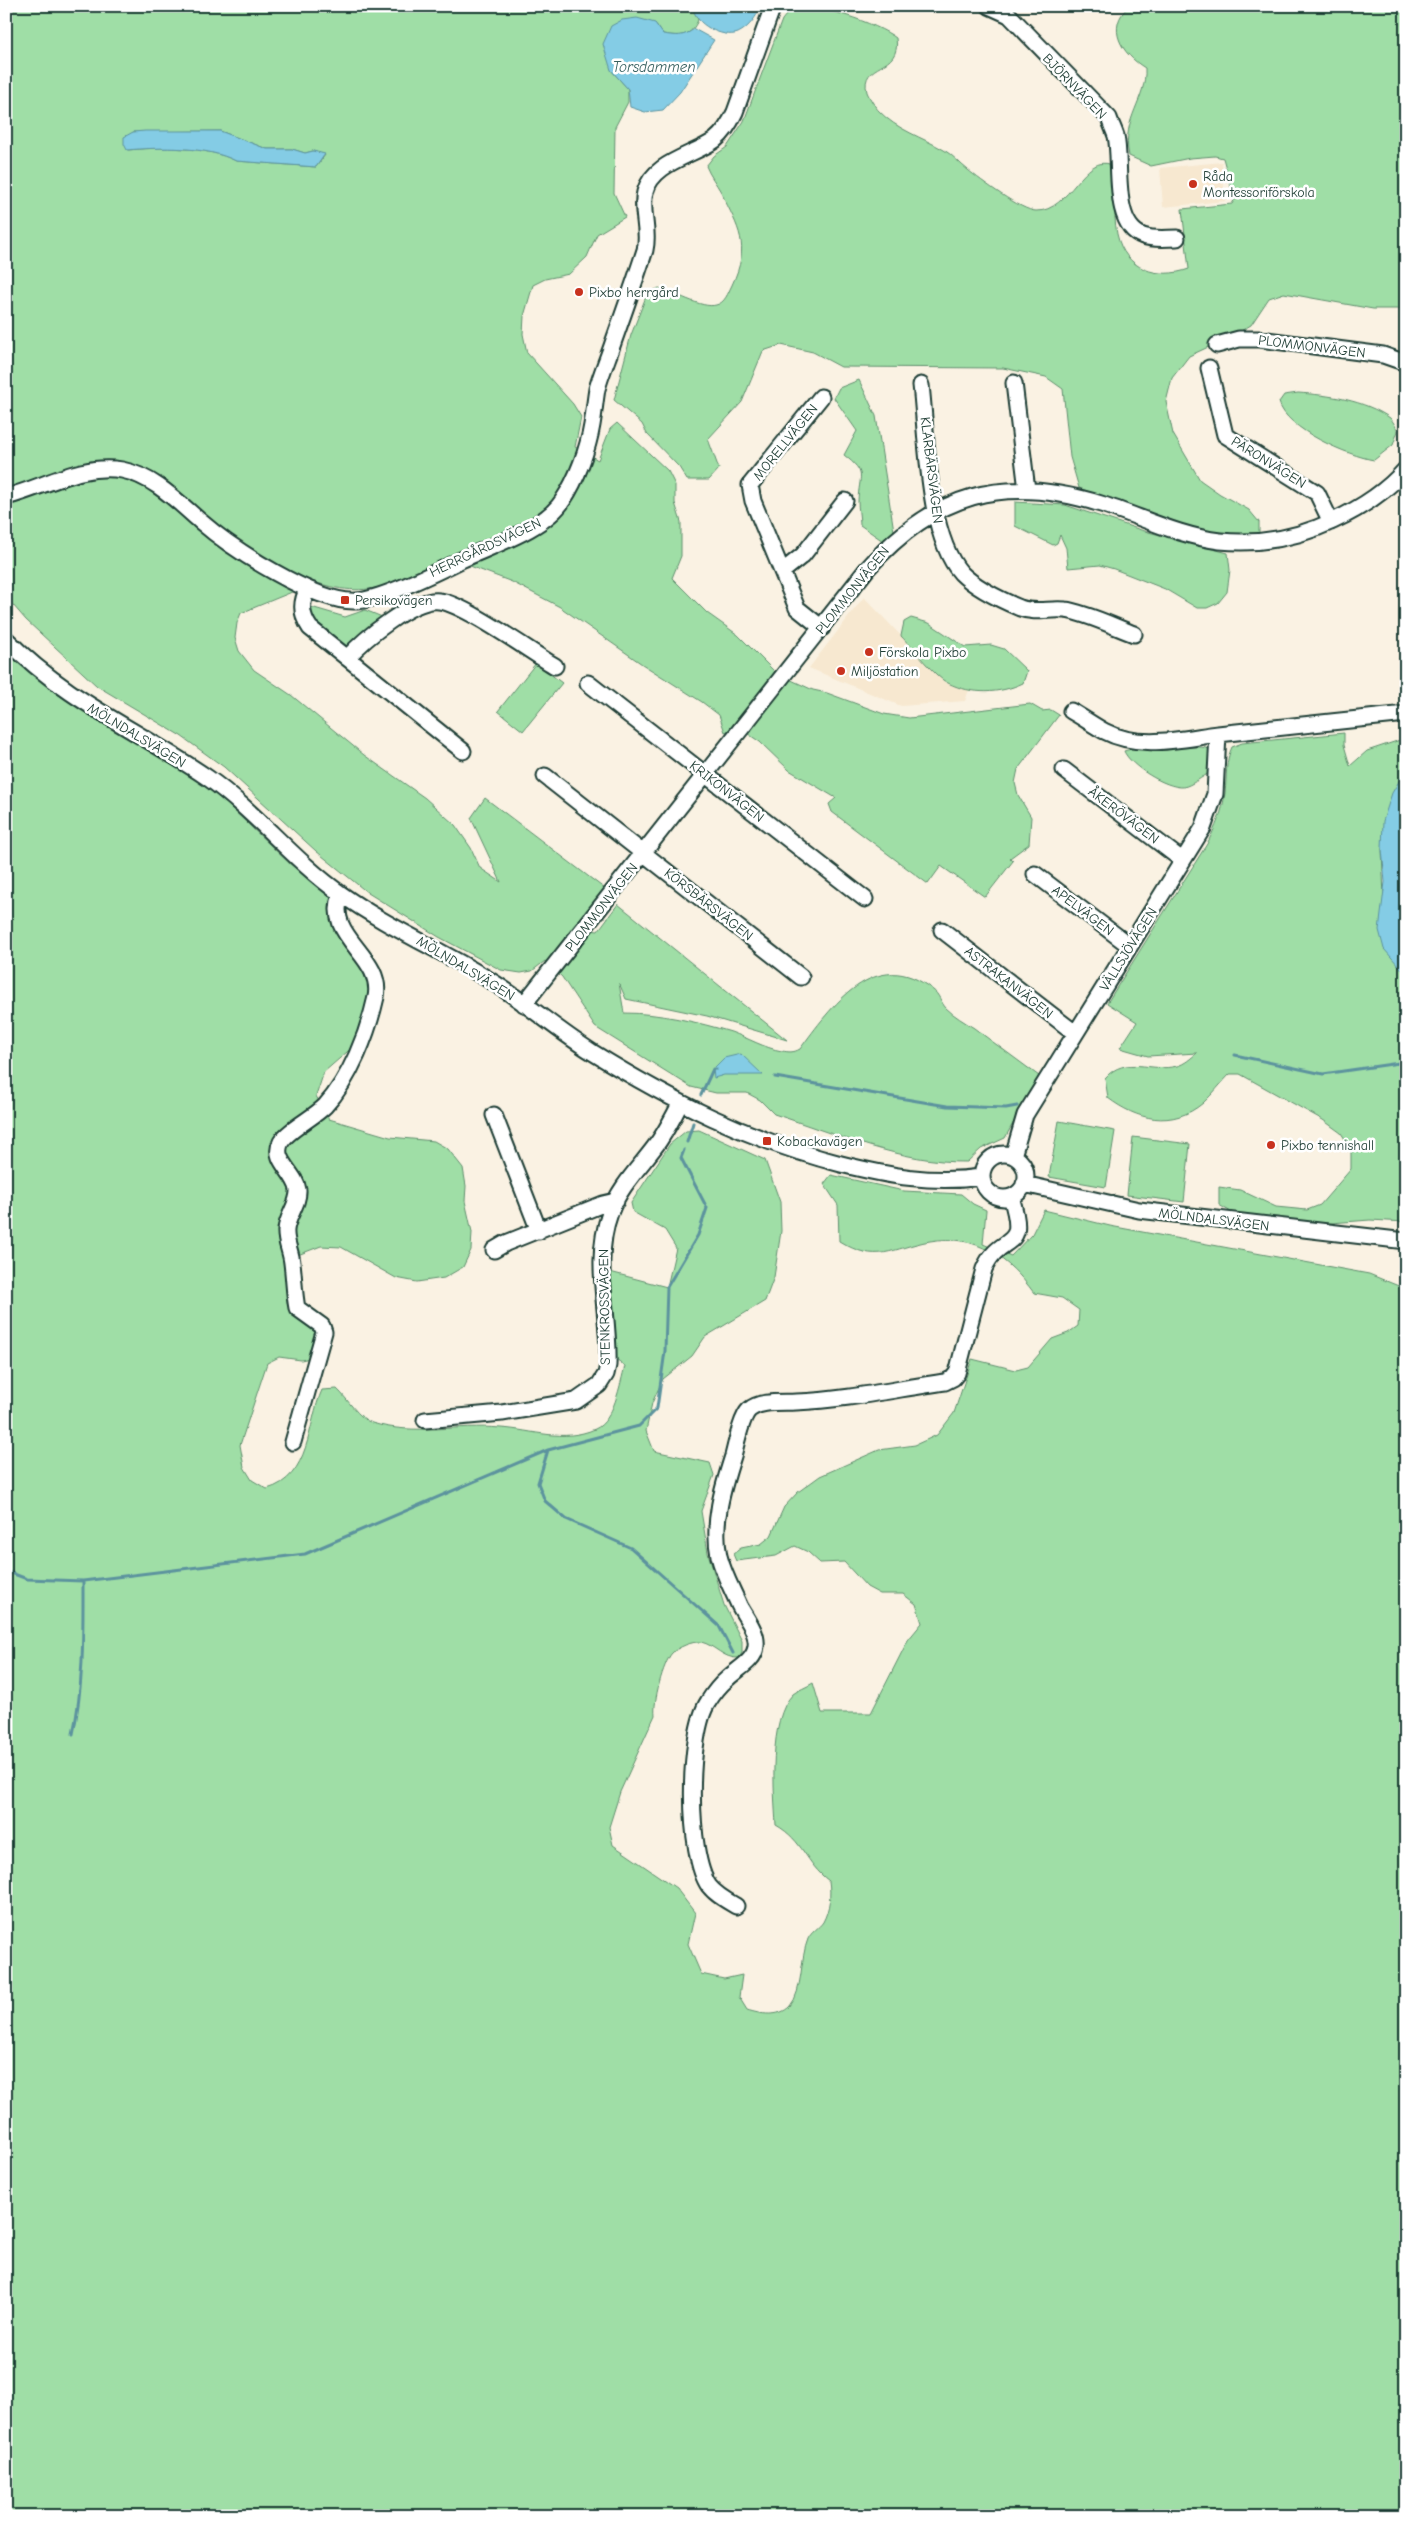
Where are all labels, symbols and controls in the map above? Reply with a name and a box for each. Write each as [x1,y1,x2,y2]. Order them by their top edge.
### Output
street label: BJÖRNVÄGEN [1039,50,1110,123]
water label: Torsdammen [612,58,696,76]
place label: Råda Montessoriförskola [1203,168,1315,201]
marker: Råda Montessoriförskola [1187,178,1199,190]
place label: Pixbo herrgård [589,284,679,301]
marker: Pixbo herrgård [573,286,585,298]
street label: PLOMMONVÄGEN [1257,331,1367,362]
street label: MORELLVÄGEN [749,401,821,484]
street label: KLARBÄRSVÄGEN [917,416,946,524]
street label: PÄRONVÄGEN [1228,433,1309,492]
street label: HERRGÅRDSVÄGEN [427,514,544,581]
street label: PLOMMONVÄGEN [812,543,893,638]
place label: Persikovägen [355,592,433,609]
marker: Persikovägen [339,594,351,606]
place label: Förskola Pixbo [879,644,966,661]
marker: Förskola Pixbo [863,646,875,658]
place label: Miljöstation [851,663,919,680]
marker: Miljöstation [835,665,847,677]
street label: MÖLNDALSVÄGEN [85,699,189,771]
street label: KRIKONVÄGEN [686,757,767,826]
street label: ÅKERÖVÄGEN [1085,783,1163,848]
street label: PLOMMONVÄGEN [561,860,641,955]
street label: KÖRSBÄRSVÄGEN [661,864,757,944]
street label: APELVÄGEN [1048,882,1117,939]
street label: VÄLLSJÖVÄGEN [1096,904,1161,994]
street label: MÖLNDALSVÄGEN [414,932,518,1004]
street label: ASTRAKANVÄGEN [961,943,1056,1022]
place label: Kobackavägen [777,1133,862,1150]
marker: Kobackavägen [761,1135,773,1147]
place label: Pixbo tennishall [1281,1137,1374,1154]
marker: Pixbo tennishall [1265,1139,1277,1151]
street label: MÖLNDALSVÄGEN [1158,1204,1270,1235]
street label: STENKROSSVÄGEN [595,1249,614,1365]

